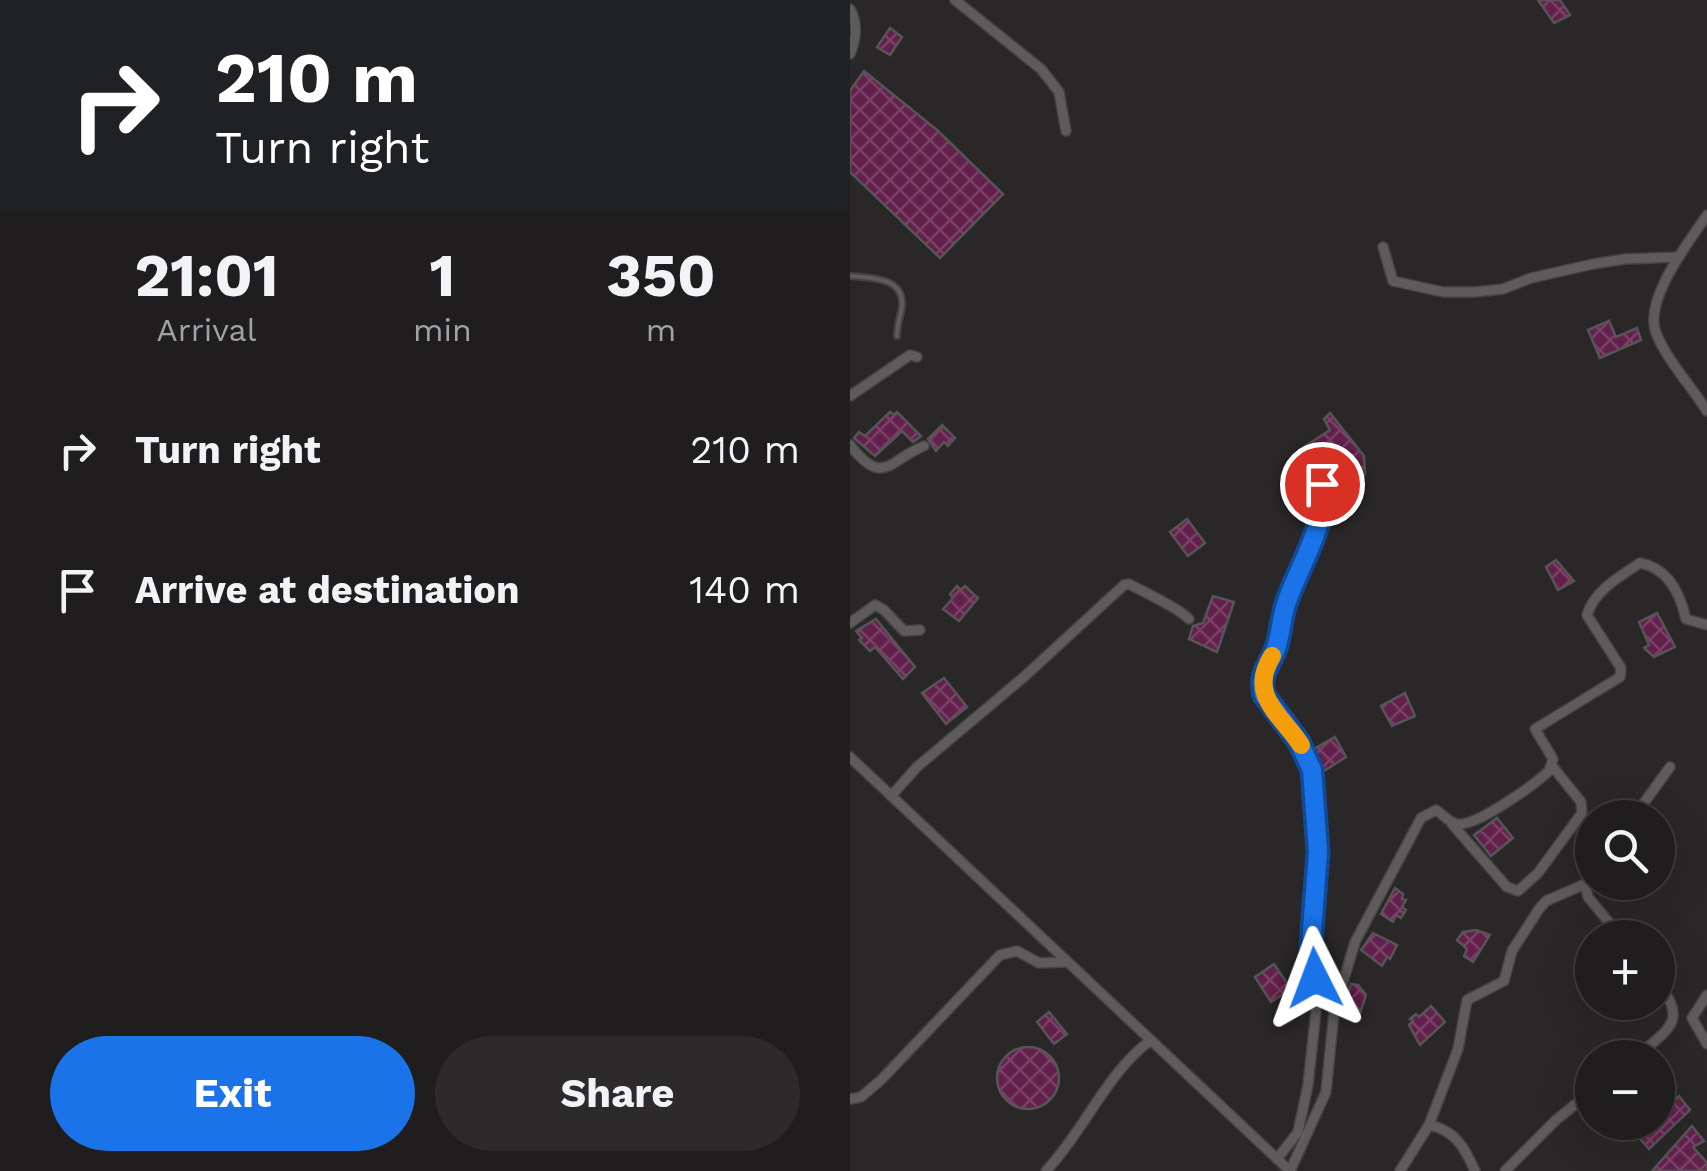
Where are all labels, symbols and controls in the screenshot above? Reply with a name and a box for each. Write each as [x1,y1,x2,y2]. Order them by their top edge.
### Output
text: 210 m [215,37,418,119]
icon: right [50,40,180,170]
text: Turn right [215,121,429,174]
text: 21:01 [134,240,279,311]
text: 1 [430,240,455,311]
text: 350 [606,240,716,311]
text: Arrival [157,311,256,349]
text: min [413,311,472,349]
text: m [646,311,676,349]
icon: right [50,423,105,478]
text: Turn right [135,428,321,472]
text: 210 m [690,428,800,472]
pin [1280,442,1365,527]
icon: arrive [1295,457,1350,512]
icon: arrive [50,563,105,618]
text: Arrive at destination [135,568,520,612]
text: 140 m [689,568,800,612]
map controls [1575,800,1675,1140]
button: search [1575,800,1675,900]
button: + [1575,920,1675,1020]
position arrow [1263,926,1367,1030]
button: Exit [50,1036,415,1151]
button: Share [435,1036,800,1151]
button: − [1575,1040,1675,1140]

